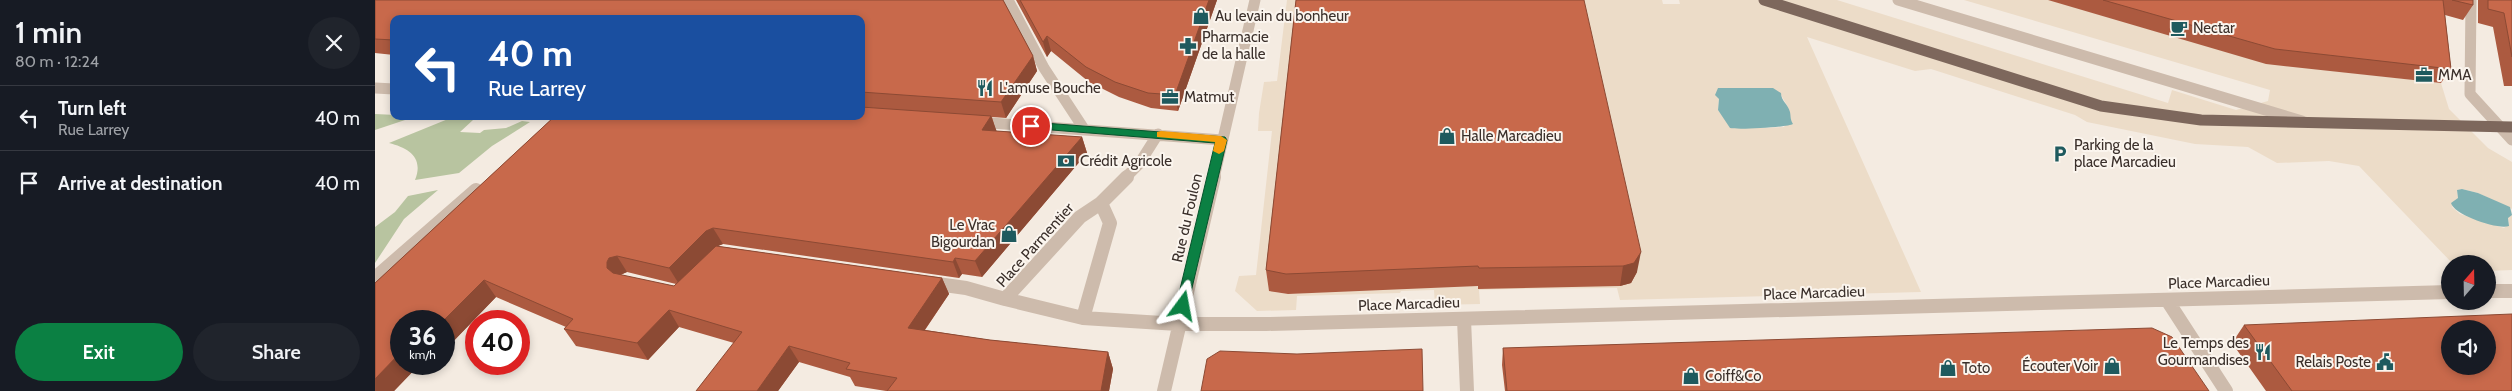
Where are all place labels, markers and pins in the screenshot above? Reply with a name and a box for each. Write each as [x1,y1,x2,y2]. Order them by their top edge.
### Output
shop icon: Au levain du bonheur [1191,6,1211,26]
place label: Au levain du bonheur [1215,7,1349,25]
cafe icon: Nectar [2169,18,2189,38]
place label: Nectar [2193,19,2235,37]
place label: Pharmacie de la halle [1202,28,1269,63]
pharmacy icon: Pharmacie de la halle [1178,36,1198,56]
office icon: MMA [2414,65,2434,85]
place label: MMA [2438,66,2472,84]
restaurant icon: L'amuse Bouche [975,78,995,98]
place label: L'amuse Bouche [999,79,1101,97]
office icon: Matmut [1160,87,1180,107]
place label: Matmut [1184,88,1234,106]
pin [1010,105,1052,147]
shop icon: Halle Marcadieu [1437,126,1457,146]
place label: Halle Marcadieu [1461,127,1562,145]
place label: Parking de la place Marcadieu [2074,136,2176,171]
parking icon: Parking de la place Marcadieu [2050,144,2070,164]
bank icon: Crédit Agricole [1056,151,1076,171]
place label: Crédit Agricole [1080,152,1172,170]
place label: Le Vrac Bigourdan [931,216,995,251]
shop icon: Le Vrac Bigourdan [999,224,1019,244]
place label: Le Temps des Gourmandises [2158,334,2249,369]
restaurant icon: Le Temps des Gourmandises [2253,342,2273,362]
public building icon: Relais Poste [2375,352,2395,372]
place label: Relais Poste [2296,353,2371,371]
place label: Écouter Voir [2022,356,2098,375]
shop icon: Écouter Voir [2102,356,2122,376]
shop icon: Toto [1938,358,1958,378]
place label: Toto [1962,359,1990,377]
shop icon: Coiff&Co [1681,366,1701,386]
place label: Coiff&Co [1705,367,1762,385]

